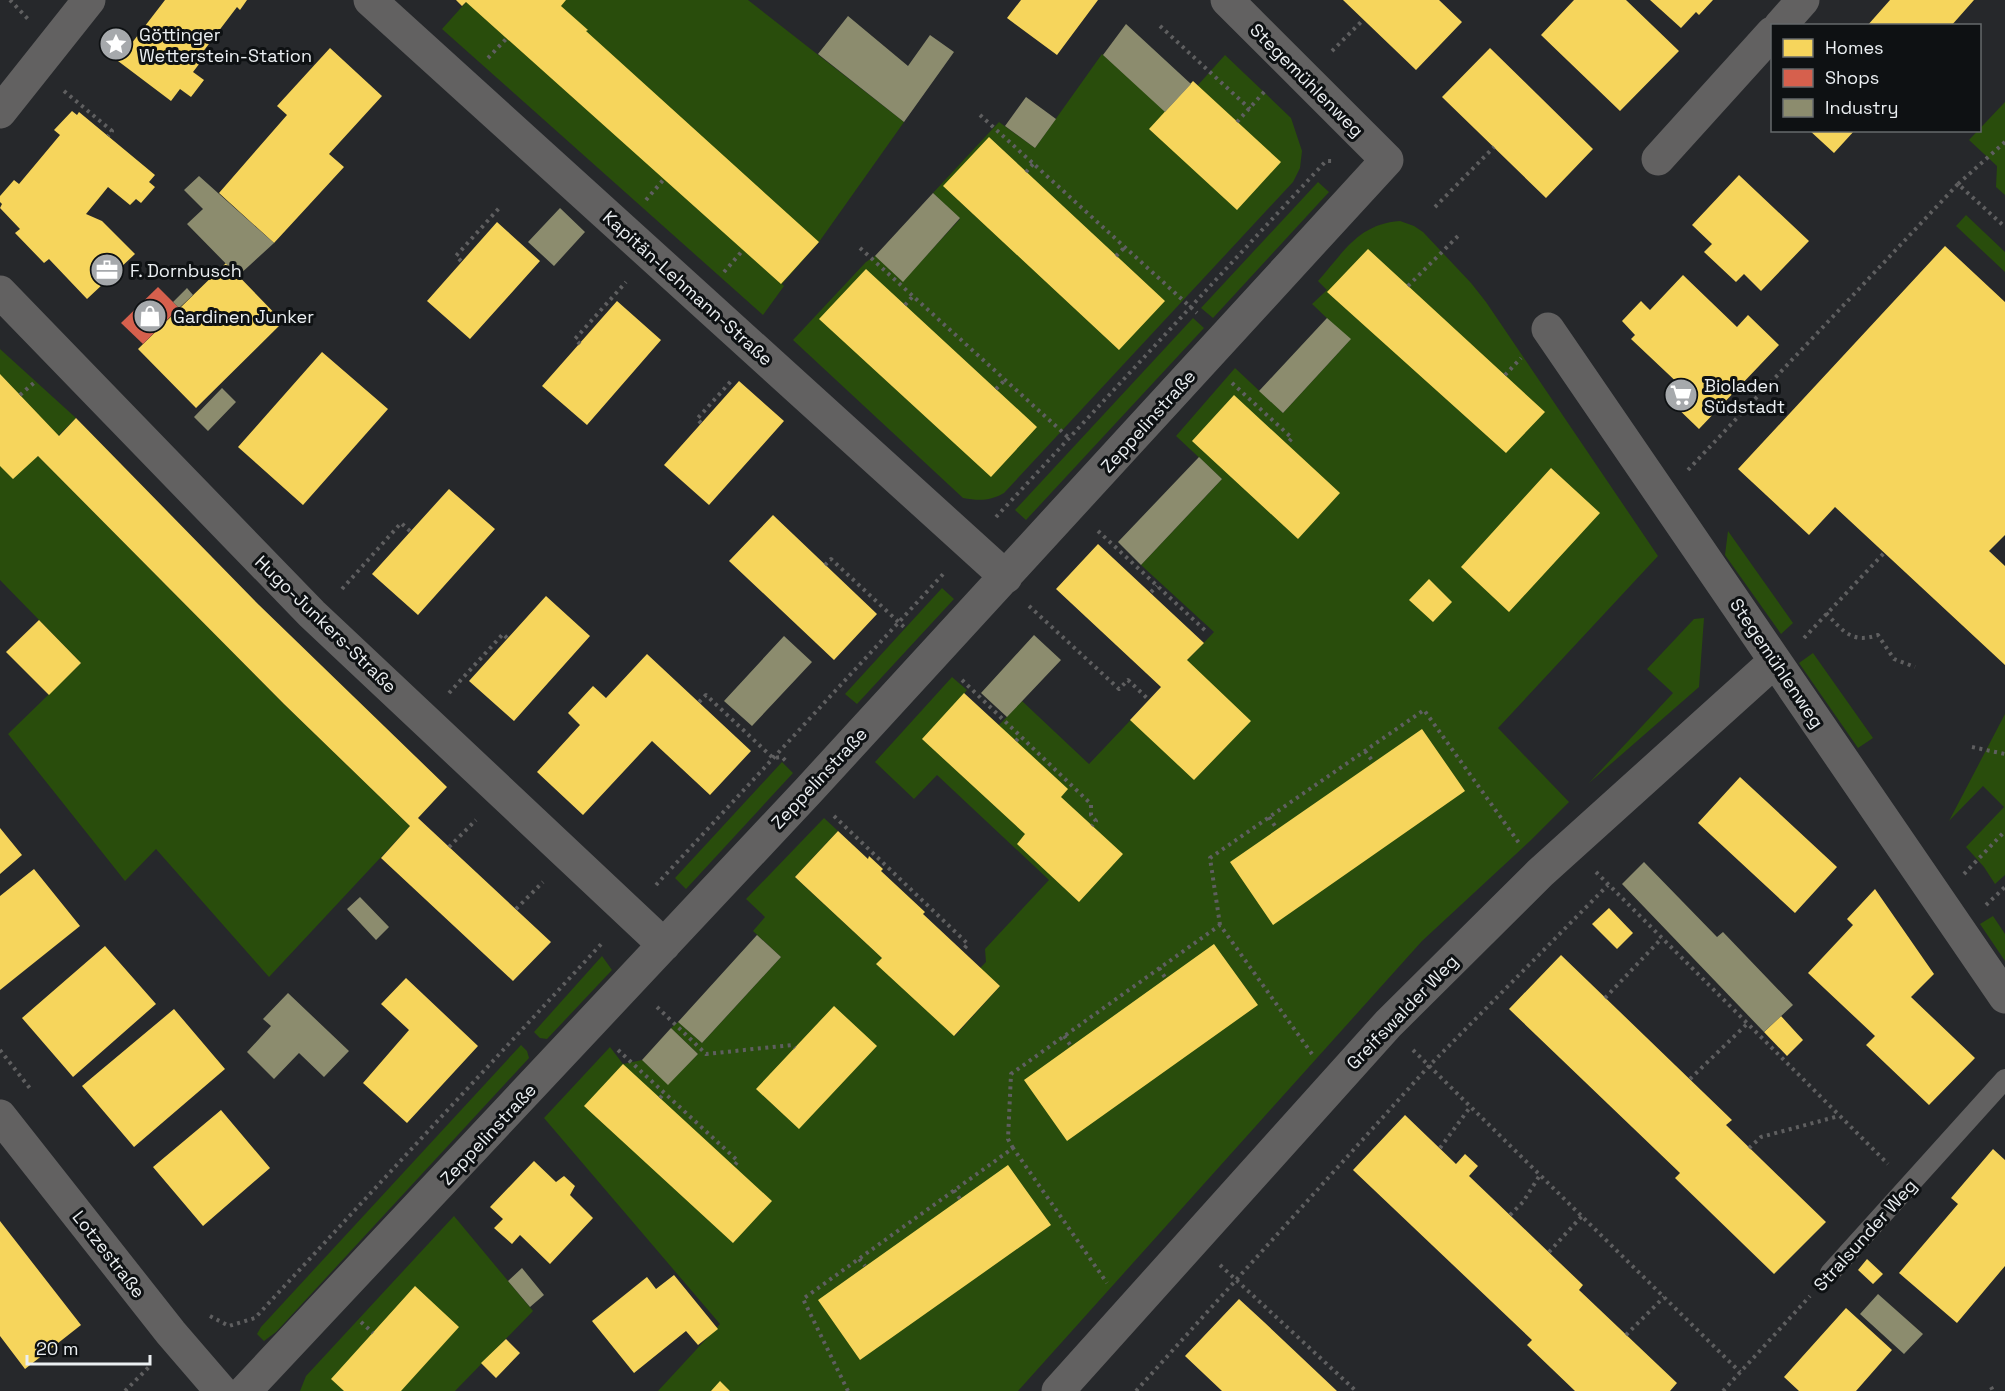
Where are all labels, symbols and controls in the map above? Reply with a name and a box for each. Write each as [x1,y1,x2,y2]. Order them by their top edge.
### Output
street label: Stegemühlenweg [1245,18,1369,142]
place label: Göttinger Wetterstein-Station [139,23,312,67]
legend [1771,24,1981,132]
place icon: Göttinger Wetterstein-Station [98,26,134,62]
text: Homes [1825,36,1884,59]
text: Shops [1825,66,1879,89]
text: Industry [1825,96,1898,119]
street label: Kapitän-Lehmann-Straße [598,206,778,370]
office icon: F. Dornbusch [89,252,125,288]
place label: F. Dornbusch [130,259,242,282]
shop icon: Gardinen Junker [132,298,168,334]
place label: Gardinen Junker [173,305,314,328]
street label: Zeppelinstraße [1096,365,1200,477]
place label: Bioladen Südstadt [1704,374,1785,418]
supermarket icon: Bioladen Südstadt [1663,377,1699,413]
street label: Hugo-Junkers-Straße [250,550,402,698]
street label: Stegemühlenweg [1725,594,1829,732]
street label: Zeppelinstraße [766,722,872,834]
street label: Greifswalder Weg [1341,950,1463,1074]
street label: Zeppelinstraße [435,1078,541,1190]
street label: Stralsunder Weg [1808,1174,1922,1296]
street label: Lotzestraße [68,1206,150,1302]
scale bar [27,1328,150,1366]
text: 20 m [36,1337,79,1360]

